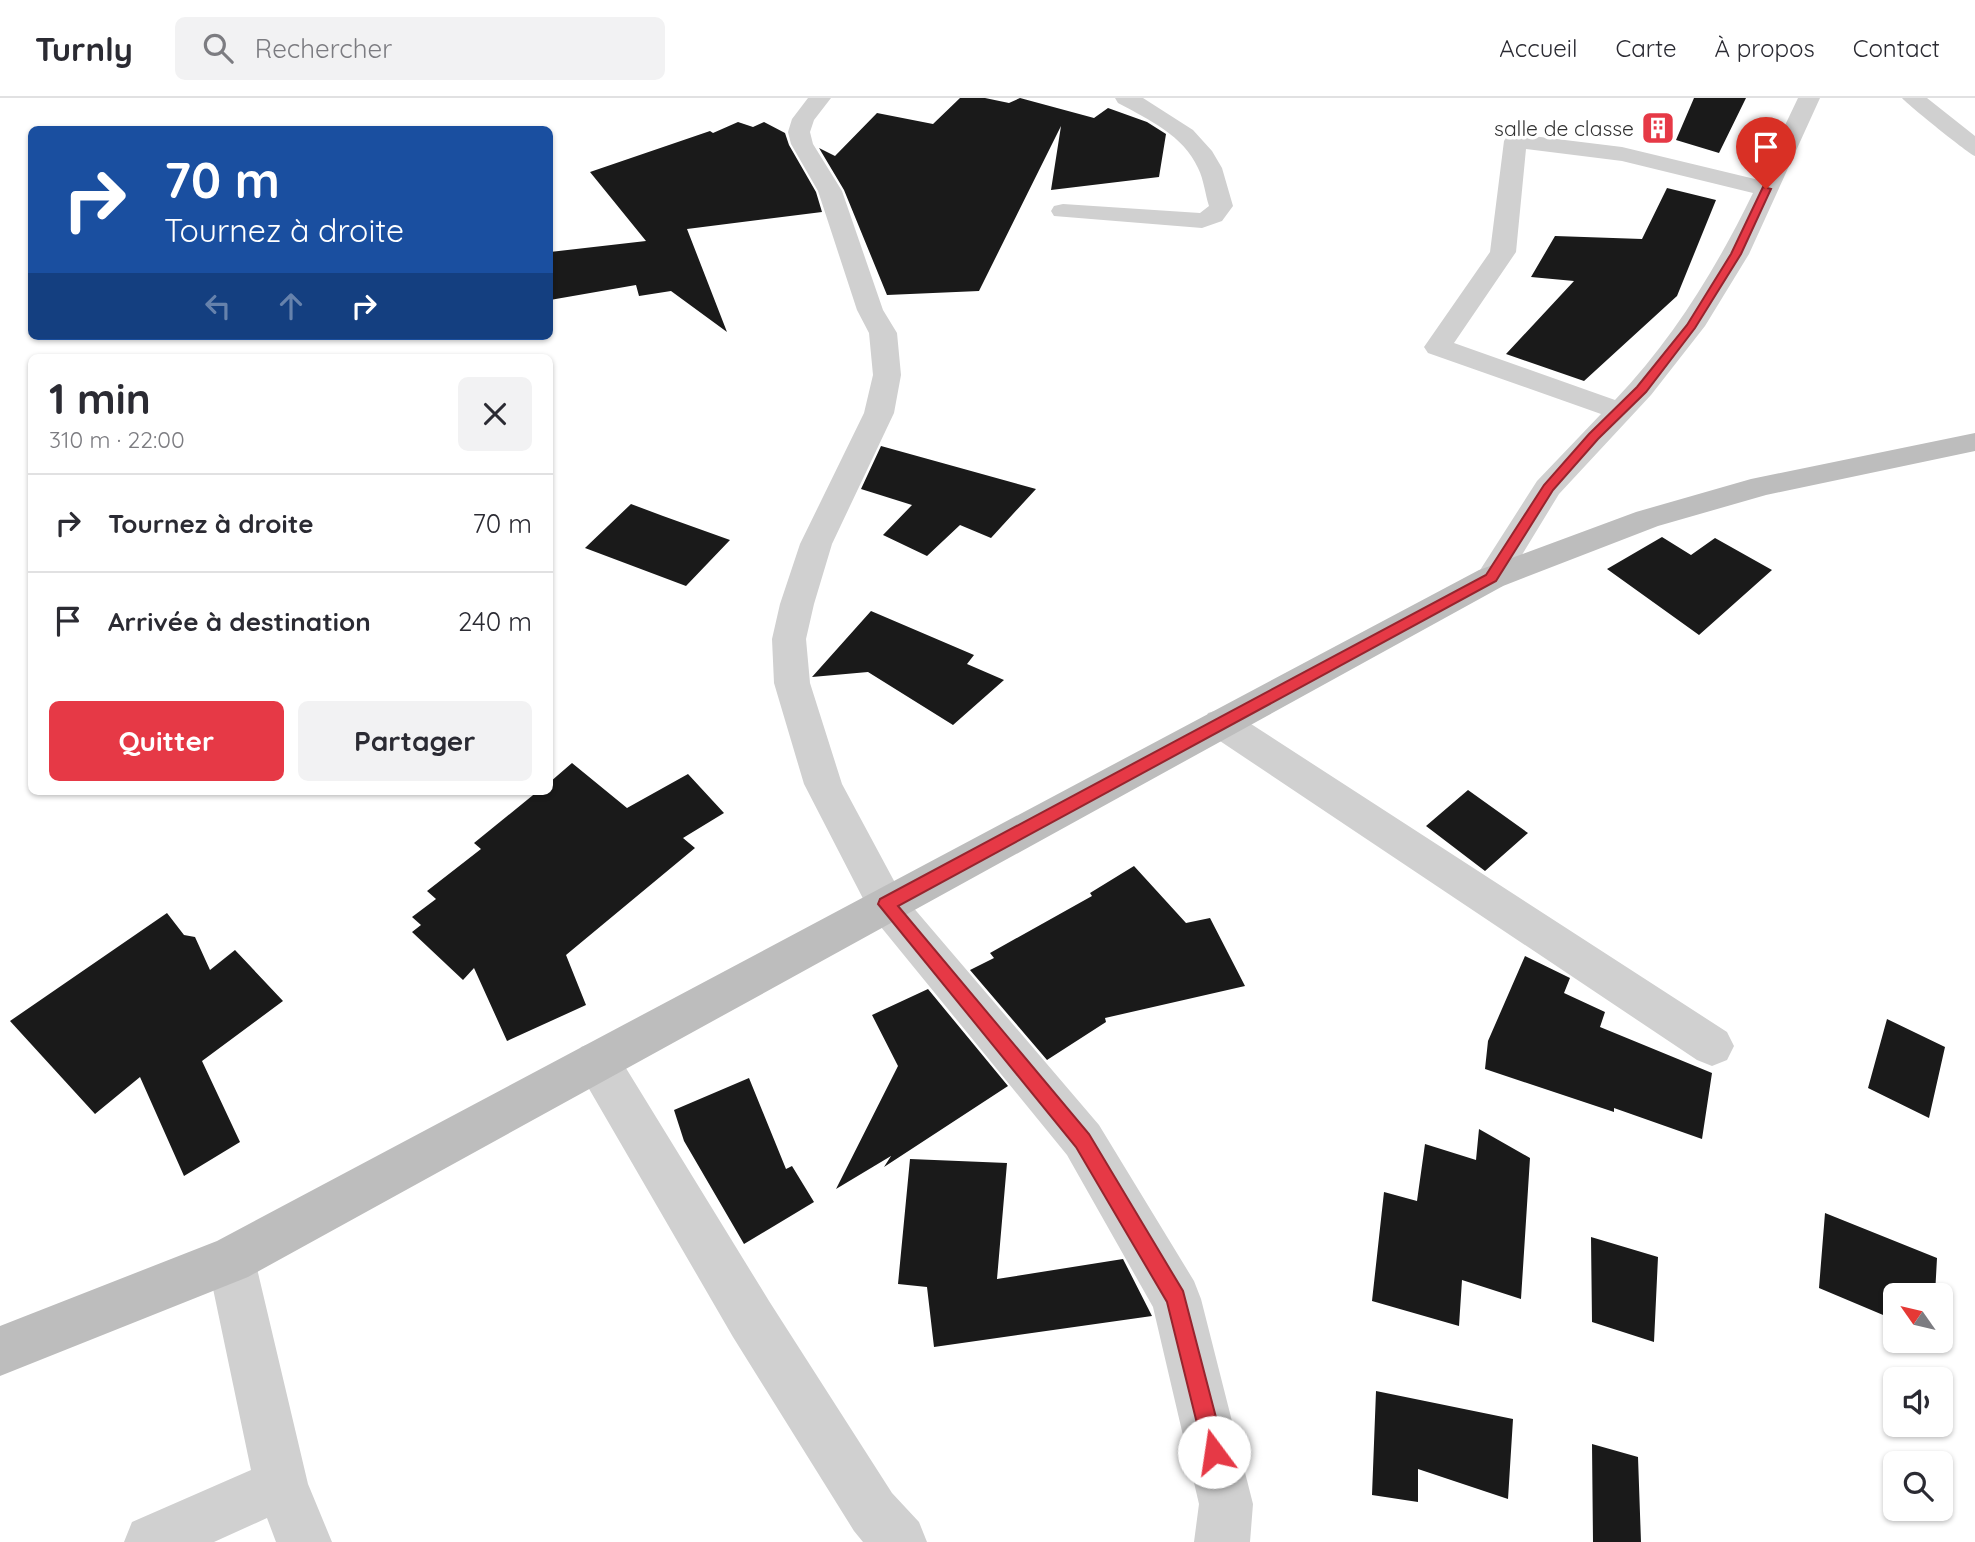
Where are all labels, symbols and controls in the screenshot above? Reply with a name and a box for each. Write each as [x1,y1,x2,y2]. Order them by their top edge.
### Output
search box [175,17,665,80]
text: Turnly [35,28,133,69]
icon: search [199,29,237,67]
text: Rechercher [255,32,392,65]
text: Accueil [1499,33,1578,63]
text: Carte [1616,33,1677,63]
text: À propos [1715,33,1815,63]
text: Contact [1853,33,1940,63]
building icon: salle de classe [1639,109,1677,147]
place label: salle de classe [1494,115,1634,141]
pin [1736,117,1796,189]
icon: arrive [1747,128,1785,166]
text: 70 m [164,149,280,210]
icon: right [49,154,140,245]
text: Tournez à droite [164,210,404,250]
icon: left [199,287,237,325]
icon: ahead [272,287,310,325]
icon: right [345,287,383,325]
text: 1 min [49,372,151,425]
button: close [458,377,532,451]
text: 310 m · 22:00 [49,425,185,454]
icon: right [49,504,87,542]
text: Tournez à droite [108,507,313,540]
text: 70 m [472,507,532,540]
icon: arrive [49,602,87,640]
text: Arrivée à destination [108,605,371,638]
text: 240 m [458,605,532,638]
button: Quitter [49,701,284,781]
button: Partager [298,701,532,781]
north arrow [1883,1283,1953,1353]
map controls [1883,1283,1953,1521]
button: sound [1883,1367,1953,1437]
position arrow [1177,1415,1251,1489]
button: search [1883,1451,1953,1521]

